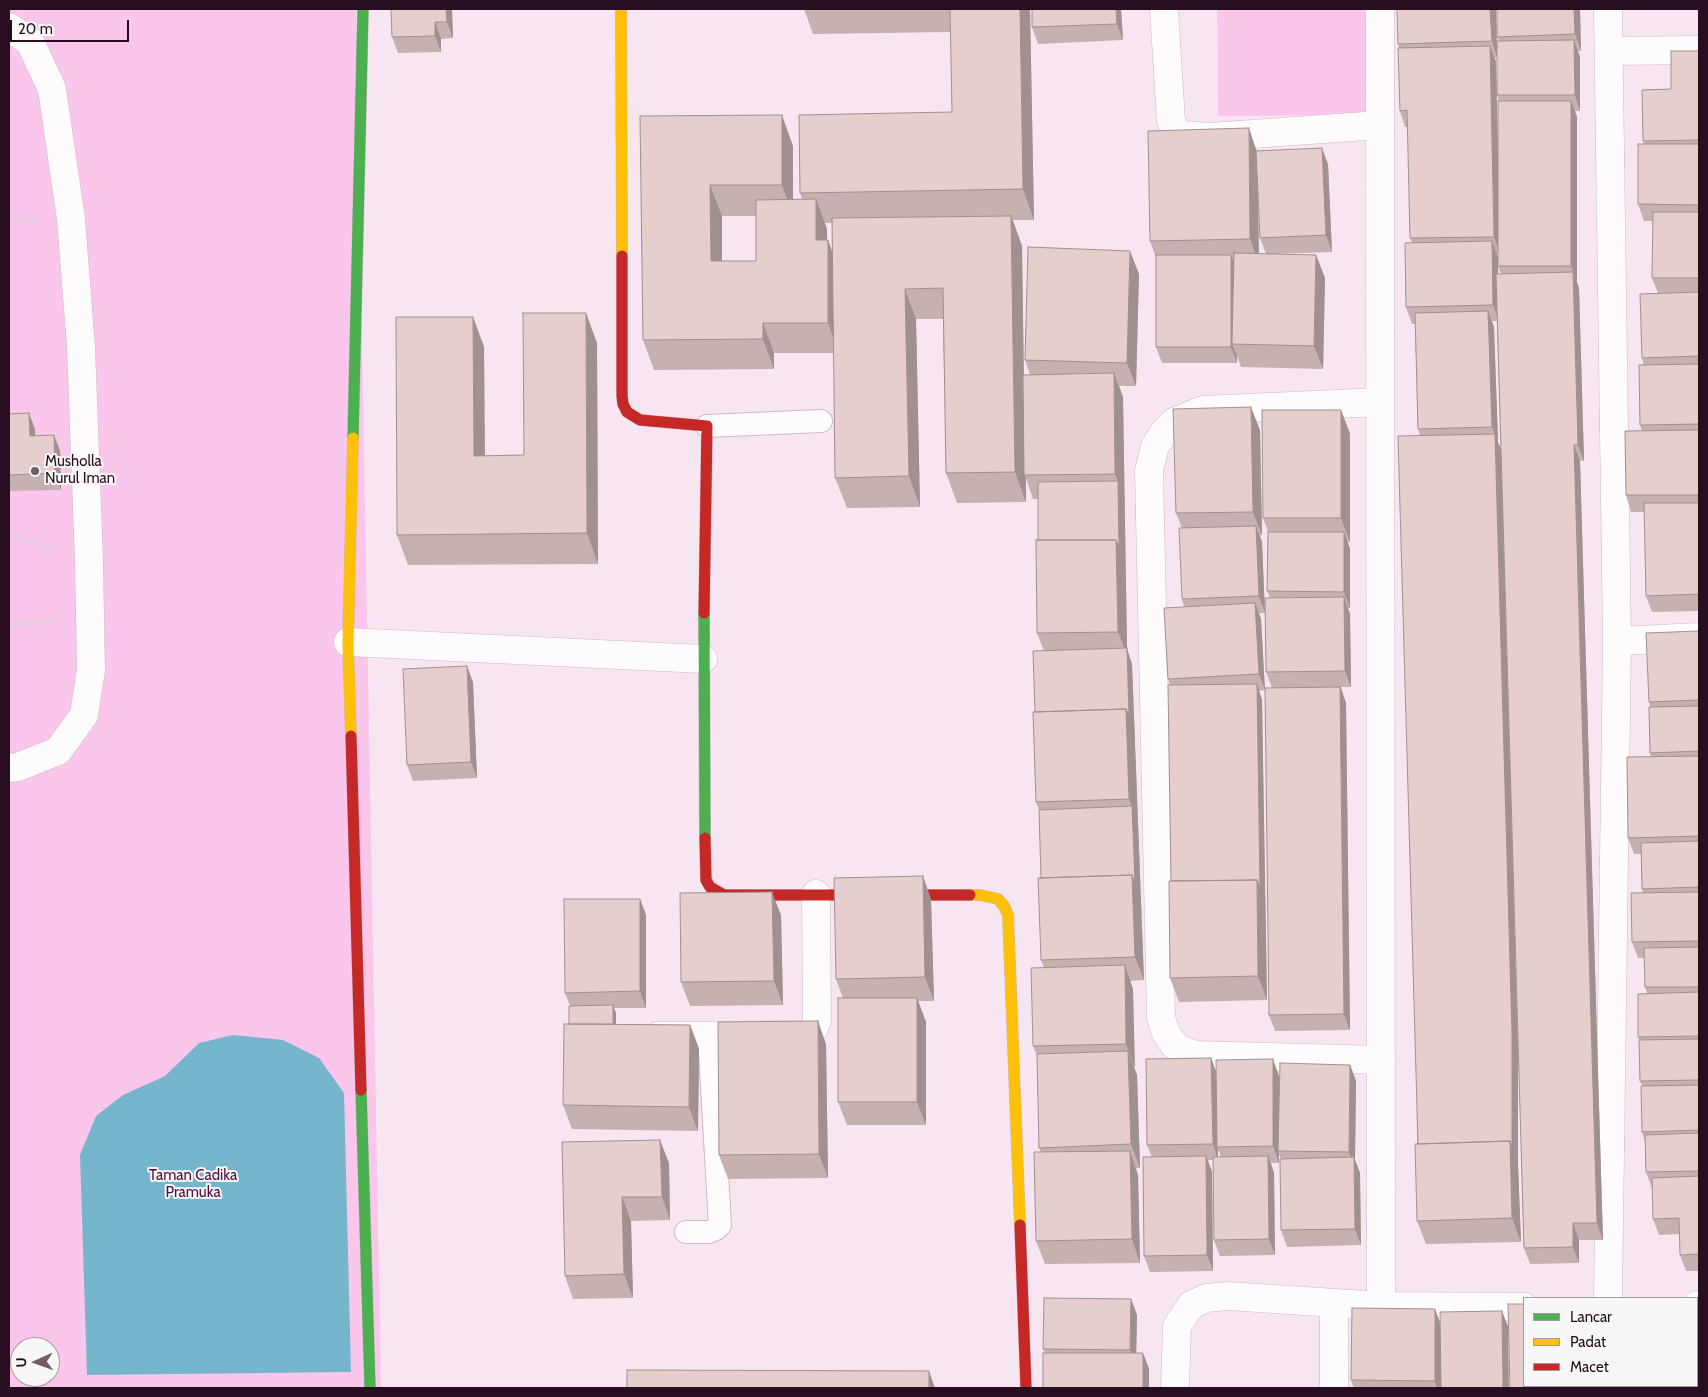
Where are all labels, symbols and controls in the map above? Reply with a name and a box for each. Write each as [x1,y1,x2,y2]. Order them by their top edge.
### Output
scale bar [12,10,131,42]
text: 20 m [18,20,53,38]
place label: Musholla Nurul Iman [45,453,115,488]
marker: Musholla Nurul Iman [29,465,41,477]
park label: Taman Cadika Pramuka [149,1167,237,1202]
legend [1523,1297,1698,1387]
text: Lancar [1570,1308,1612,1326]
text: Padat [1570,1333,1606,1351]
north arrow [10,1337,60,1387]
text: U [12,1357,30,1368]
text: Macet [1570,1358,1609,1376]

